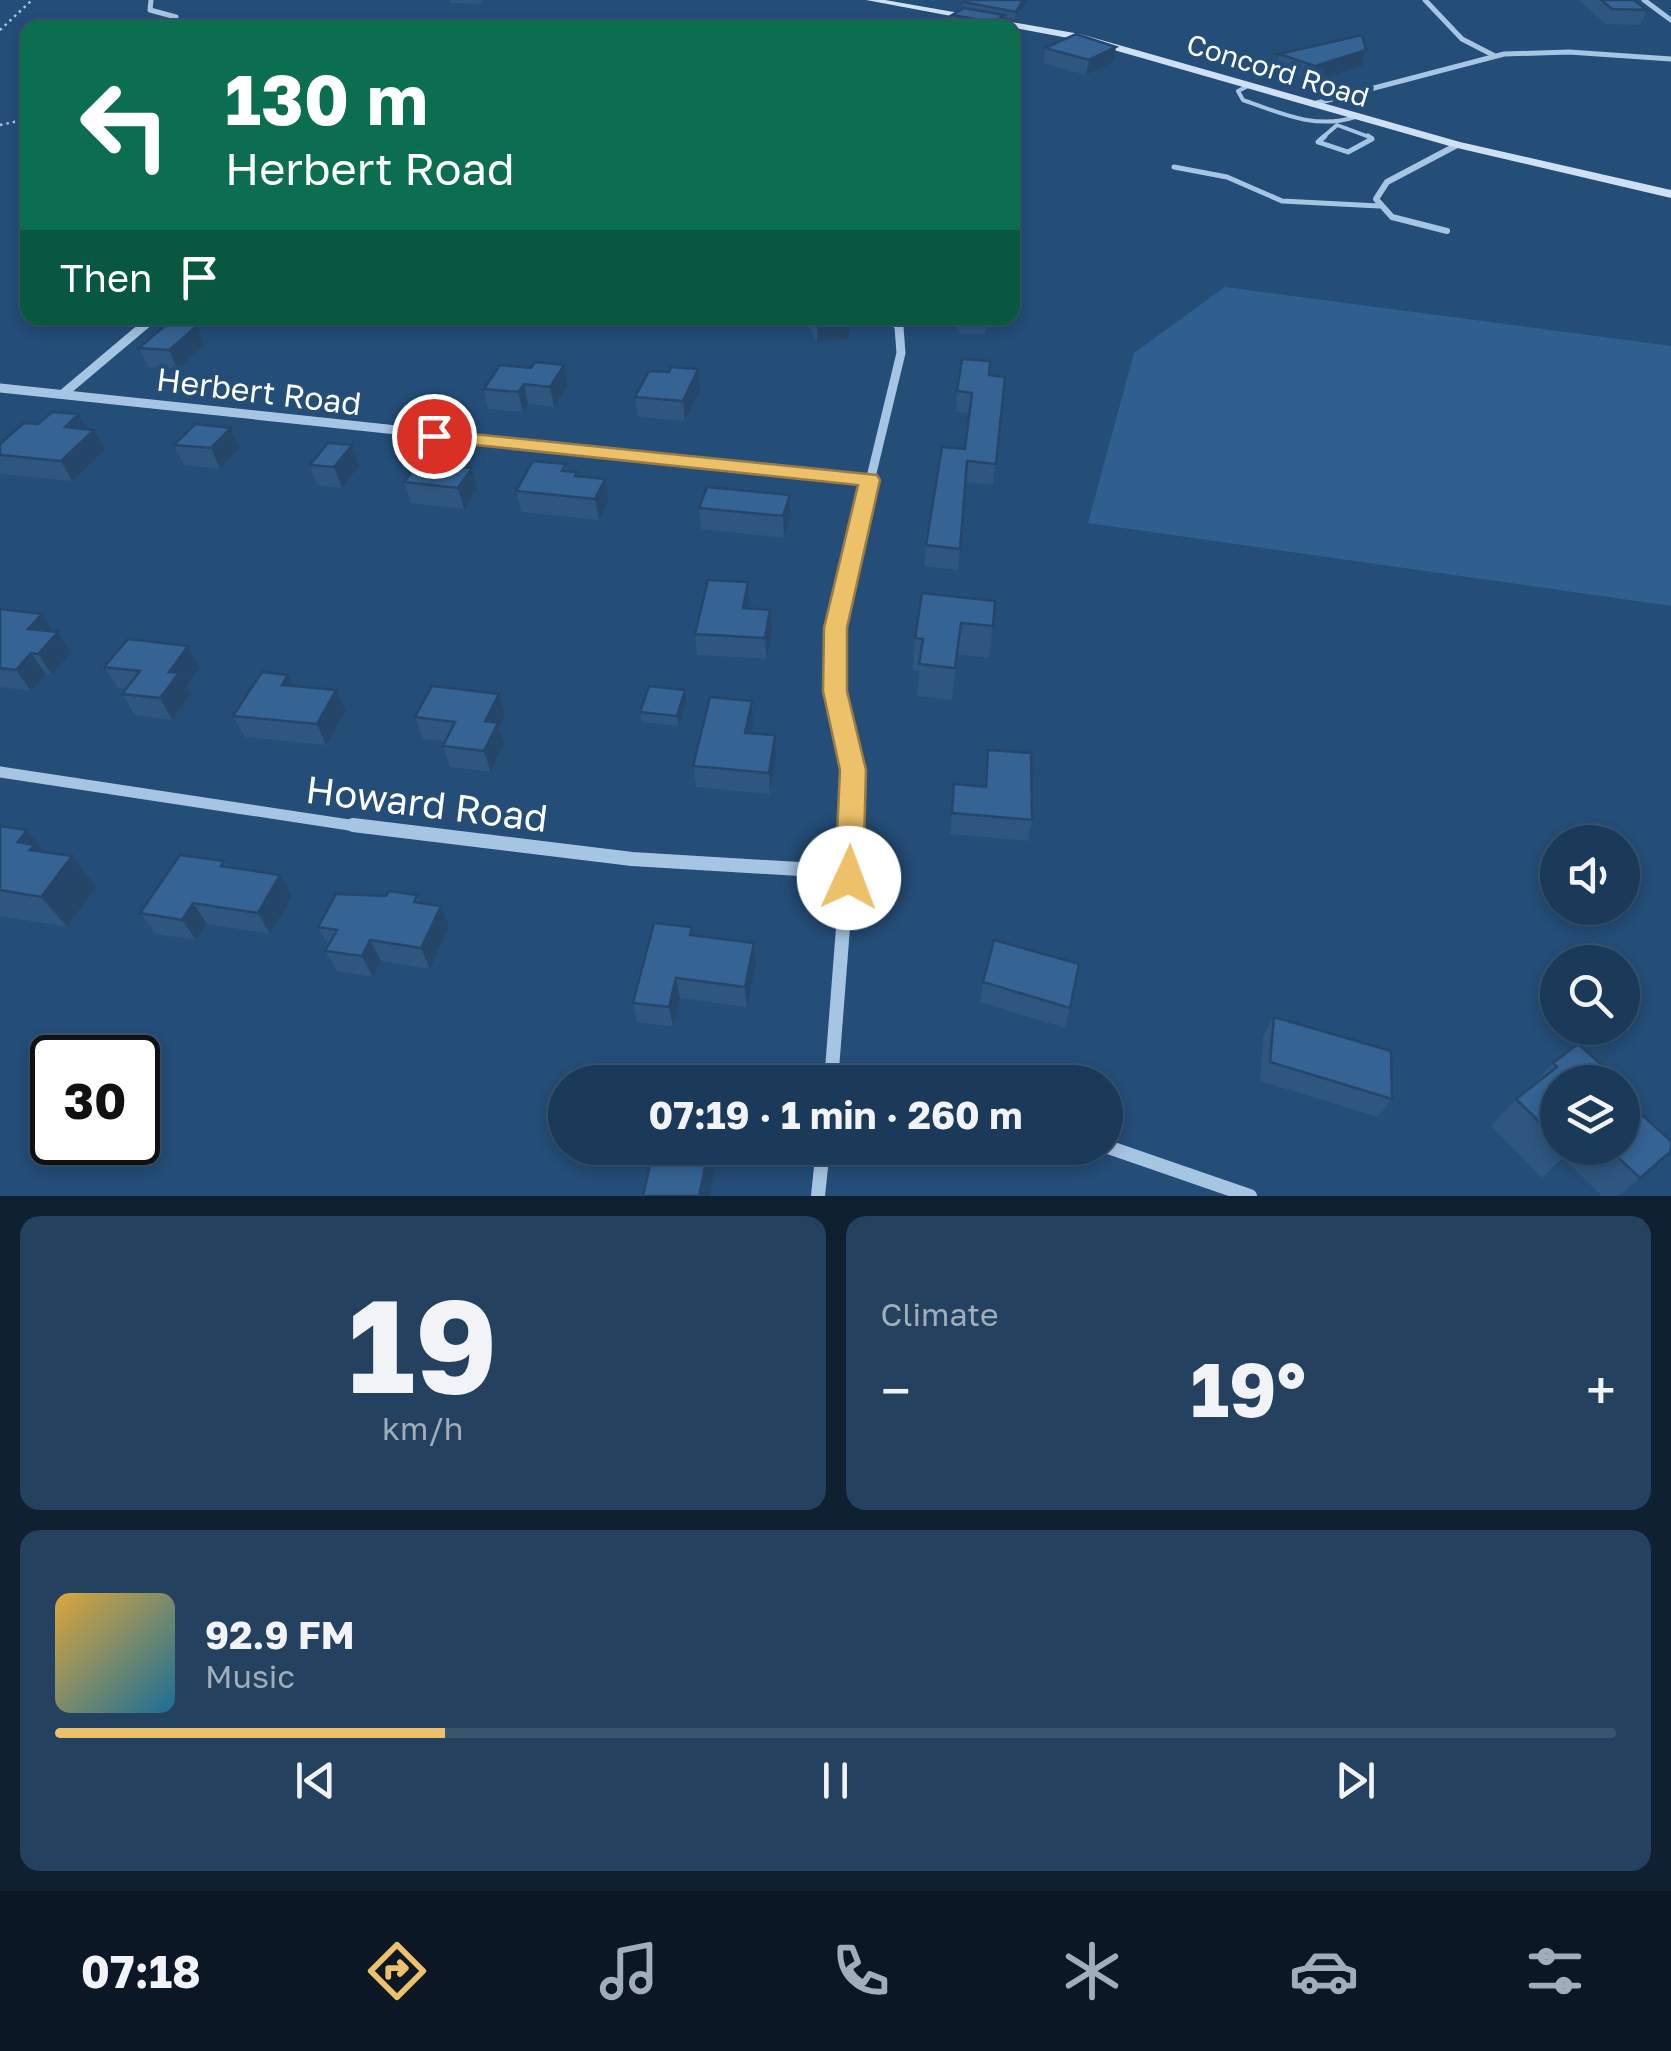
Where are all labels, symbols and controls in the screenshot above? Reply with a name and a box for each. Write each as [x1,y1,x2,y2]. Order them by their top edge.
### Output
street label: Concord Road [1183,27,1373,113]
text: 130 m [225,56,428,140]
icon: left [60,60,190,190]
text: Herbert Road [225,141,515,195]
icon: arrive [172,250,227,305]
text: Then [60,255,152,300]
street label: Herbert Road [154,360,364,422]
pin [392,394,477,479]
icon: arrive [407,409,462,464]
street label: Howard Road [304,766,550,840]
map controls [1540,825,1640,1165]
button: sound [1540,825,1640,925]
position arrow [797,826,901,930]
button: search [1540,945,1640,1045]
speed limit sign: 30 [30,1035,160,1165]
button: layers [1540,1065,1640,1165]
text: 07:19 · 1 min · 260 m [648,1092,1023,1137]
text: 19 [348,1266,498,1422]
text: Climate [881,1295,999,1333]
text: 19° [1190,1343,1306,1434]
text: − [881,1357,911,1423]
text: + [1586,1357,1616,1423]
text: km/h [382,1409,463,1447]
text: 92.9 FM [205,1612,355,1657]
text: Music [205,1657,295,1695]
icon: previous [288,1753,343,1808]
icon: pause [808,1753,863,1808]
icon: next [1328,1753,1383,1808]
icon: directions [362,1936,432,2006]
icon: music [594,1936,664,2006]
icon: phone [826,1936,896,2006]
icon: climate [1057,1936,1127,2006]
icon: car [1289,1936,1359,2006]
icon: filters [1520,1936,1590,2006]
text: 07:18 [81,1944,201,1998]

